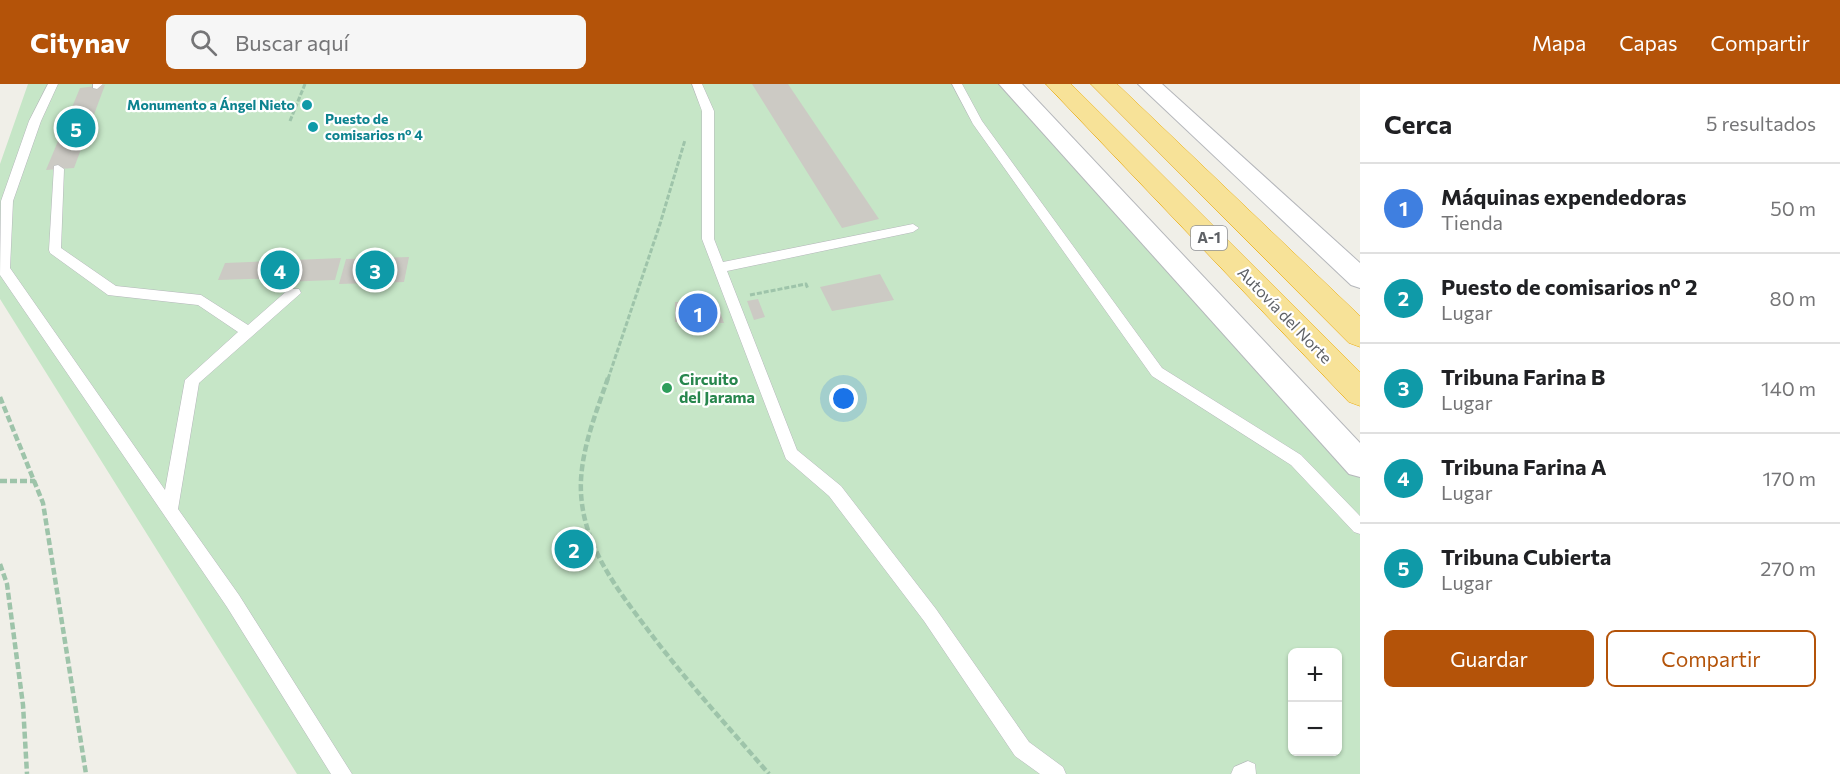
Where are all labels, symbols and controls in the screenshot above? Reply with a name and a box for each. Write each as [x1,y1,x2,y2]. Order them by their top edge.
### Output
search box [166,15,586,69]
text: Citynav [30,25,130,59]
icon: search [187,26,220,59]
text: Buscar aquí [235,29,349,56]
text: Mapa [1532,30,1586,55]
text: Capas [1619,30,1678,55]
text: Compartir [1711,30,1810,55]
place label: Monumento a Ángel Nieto [127,96,295,113]
marker: Monumento a Ángel Nieto [300,98,314,112]
pin: 5 [56,106,96,150]
text: Cerca [1384,108,1452,139]
place label: Puesto de comisarios nº 4 [325,110,423,143]
text: 5 resultados [1706,111,1816,135]
marker: Puesto de comisarios nº 4 [306,120,320,134]
text: Máquinas expendedoras [1441,183,1686,210]
text: 1 [1399,196,1408,220]
text: 50 m [1770,196,1816,220]
text: Tienda [1441,210,1503,234]
road number: A-1 [1191,226,1227,250]
pin: 4 [260,248,300,292]
pin: 3 [356,248,394,292]
street label: Autovía del Norte [1234,262,1336,367]
text: Puesto de comisarios nº 2 [1441,273,1697,300]
text: 2 [1398,286,1409,310]
text: 80 m [1770,286,1816,310]
pin: 1 [678,290,718,336]
text: Lugar [1441,300,1493,324]
text: Tribuna Farina B [1441,363,1605,390]
place label: Circuito del Jarama [679,369,755,406]
text: 3 [1398,376,1409,400]
text: 140 m [1761,376,1816,400]
marker: Circuito del Jarama [660,381,674,395]
your location [829,384,858,413]
text: Lugar [1441,390,1493,414]
text: Tribuna Farina A [1441,453,1607,480]
text: 4 [1397,466,1410,490]
text: 170 m [1763,466,1816,490]
text: Lugar [1441,480,1493,504]
pin: 2 [554,526,594,572]
text: Tribuna Cubierta [1441,543,1611,570]
text: 5 [1398,556,1409,580]
text: 270 m [1760,556,1816,580]
text: Lugar [1441,570,1493,594]
button: Guardar [1384,630,1594,687]
button: Compartir [1606,630,1816,687]
map controls [1288,648,1342,756]
button: + [1288,648,1342,702]
button: − [1288,702,1342,756]

